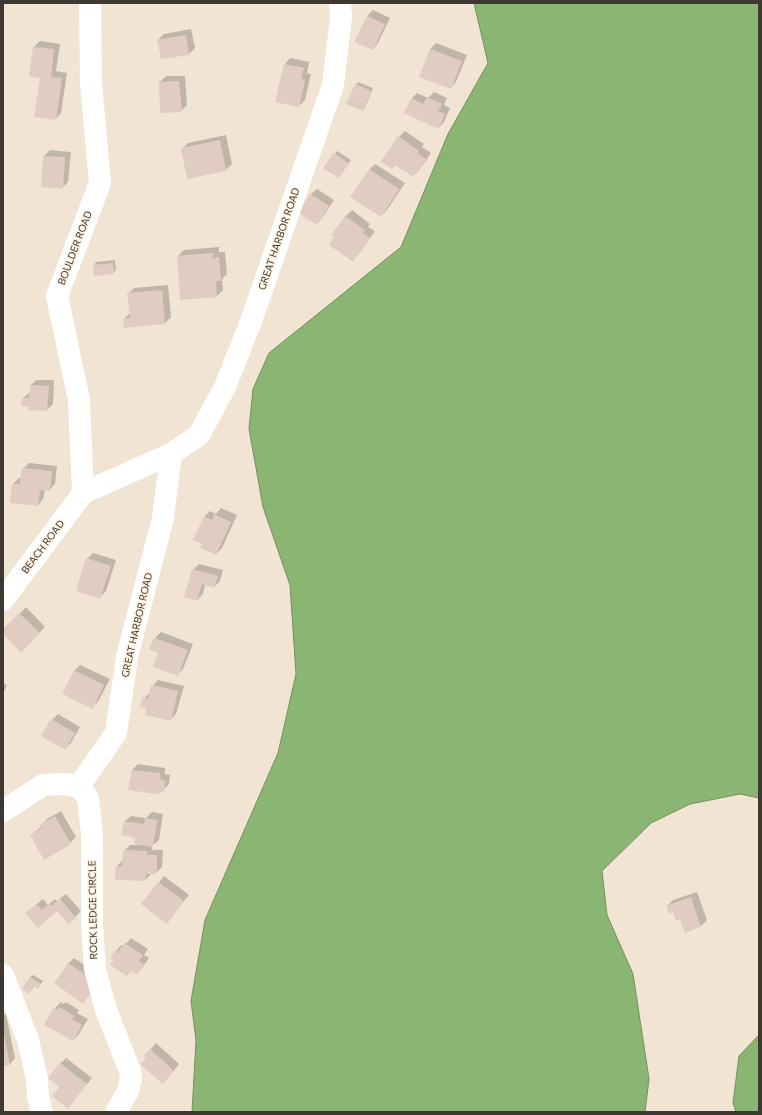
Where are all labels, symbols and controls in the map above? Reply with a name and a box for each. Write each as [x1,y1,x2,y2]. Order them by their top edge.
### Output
street label: GREAT HARBOR ROAD [256,186,302,292]
street label: BOULDER ROAD [55,209,95,287]
street label: BEACH ROAD [19,518,67,576]
street label: GREAT HARBOR ROAD [119,571,155,679]
street label: ROCK LEDGE CIRCLE [86,860,100,960]

